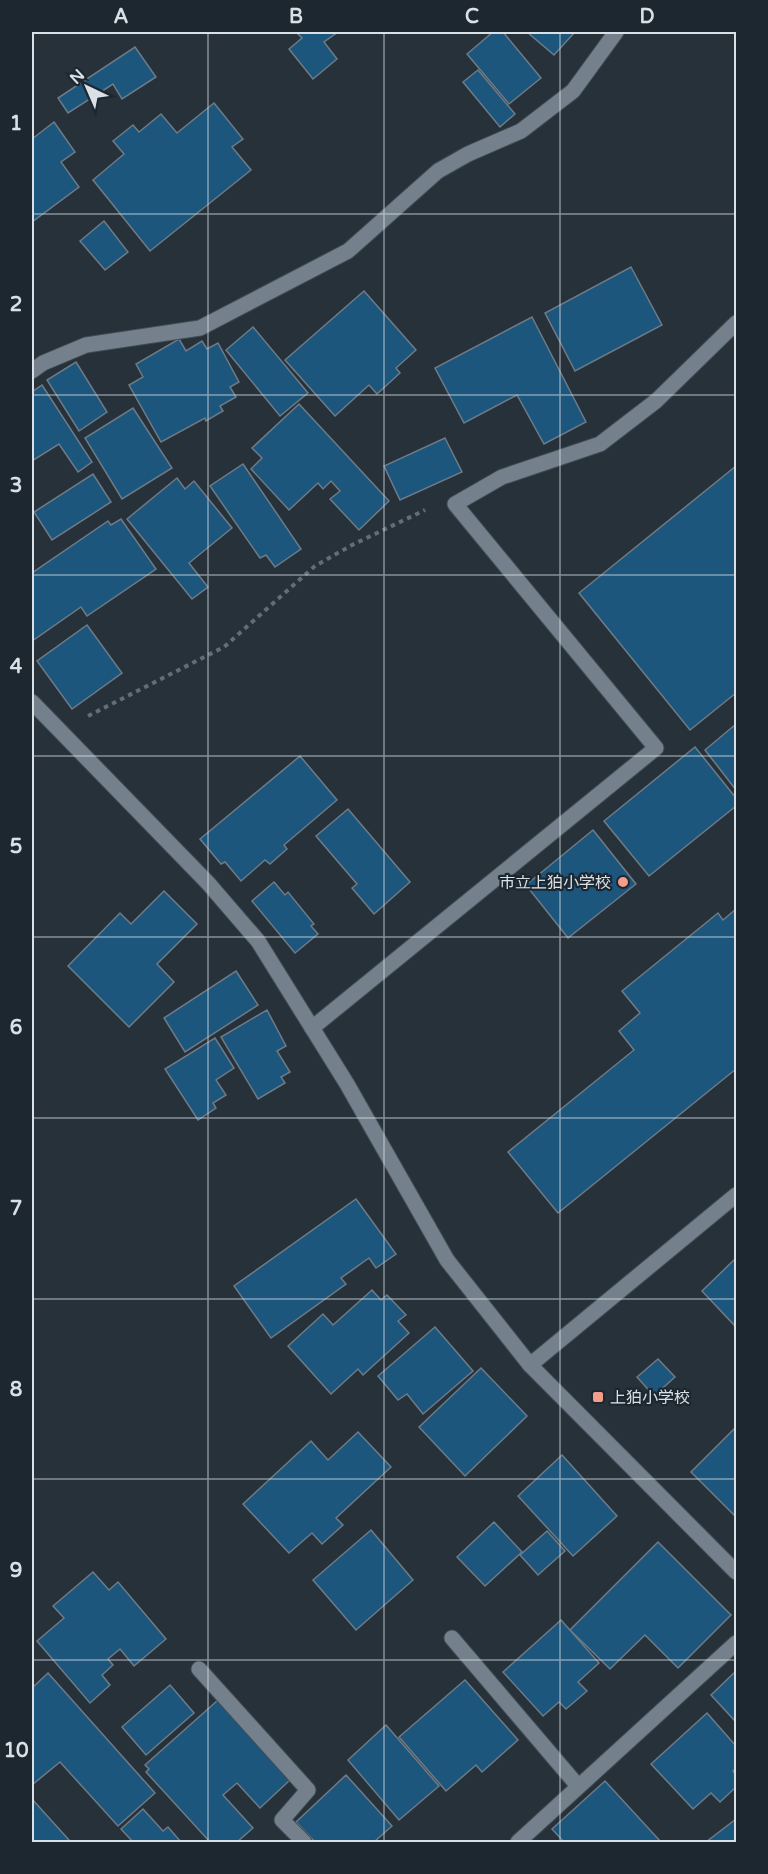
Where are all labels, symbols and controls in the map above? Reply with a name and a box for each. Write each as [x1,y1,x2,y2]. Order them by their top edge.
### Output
text: A [114,5,129,29]
text: B [289,5,303,29]
text: C [465,5,479,29]
text: D [639,5,655,29]
north arrow [57,57,117,117]
text: N [66,65,89,89]
text: 1 [10,112,22,136]
text: 2 [10,293,22,317]
text: 3 [10,474,22,498]
text: 4 [10,655,23,679]
text: 5 [10,835,22,859]
place label: 市立上狛小学校 [499,873,611,893]
marker: 市立上狛小学校 [616,875,630,889]
text: 6 [10,1016,22,1040]
text: 7 [10,1197,22,1221]
text: 8 [10,1378,22,1402]
place label: 上狛小学校 [610,1388,690,1408]
marker: 上狛小学校 [591,1390,605,1404]
text: 9 [10,1559,22,1583]
text: 10 [3,1739,29,1763]

